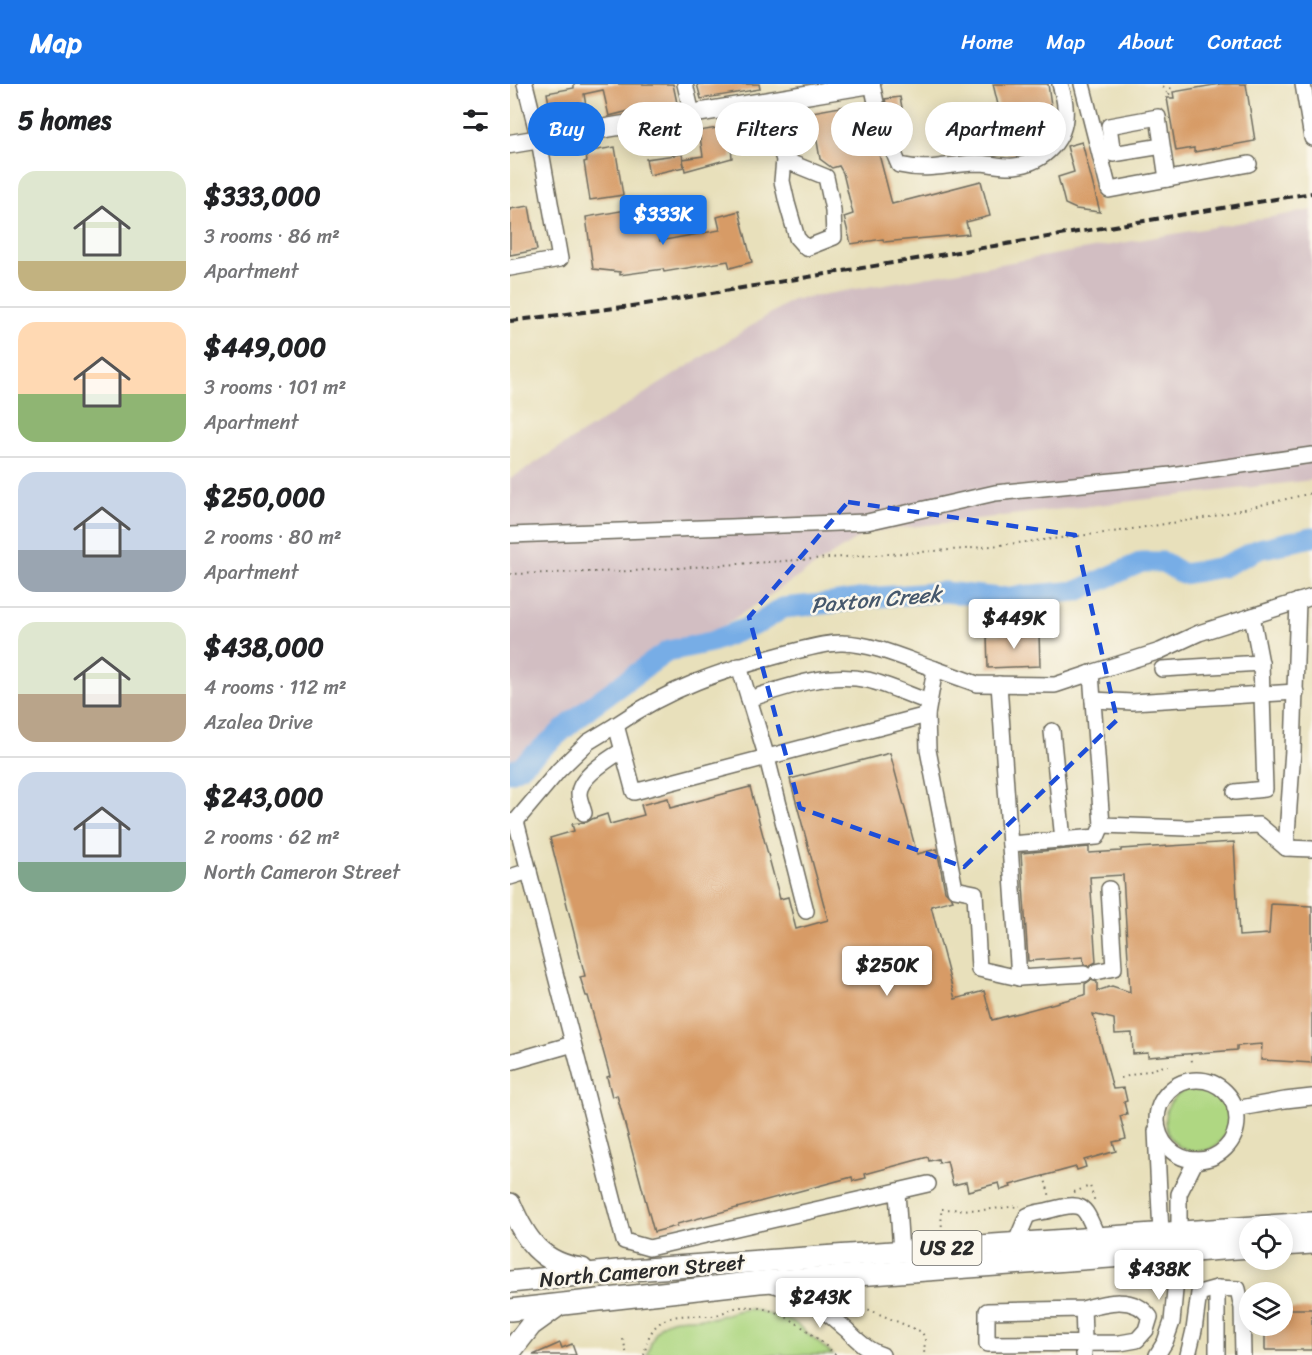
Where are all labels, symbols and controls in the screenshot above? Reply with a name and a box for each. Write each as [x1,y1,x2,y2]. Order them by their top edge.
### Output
text: Map [30,18,82,67]
text: Home [961,23,1013,61]
text: Map [1046,23,1085,61]
text: About [1118,23,1175,61]
text: Contact [1208,23,1282,61]
text: 5 homes [18,97,111,143]
chip: Buy [528,102,605,156]
chip: Rent [617,102,703,156]
chip: Filters [715,102,819,156]
chip: New [831,102,913,156]
chip: Apartment [925,102,1066,156]
icon: filters [459,104,492,137]
text: $333,000 [204,173,321,219]
icon: home [66,195,138,267]
pin: $333K [621,195,705,246]
text: $333K [634,197,692,232]
text: 3 rooms · 86 m² [204,219,340,254]
text: Apartment [204,254,298,289]
text: $449,000 [204,324,326,370]
icon: home [66,346,138,418]
text: 3 rooms · 101 m² [204,370,346,405]
text: Apartment [204,405,298,440]
text: $250,000 [204,474,325,520]
icon: home [66,496,138,568]
text: 2 rooms · 80 m² [204,520,342,555]
text: Apartment [204,555,298,590]
water label: Paxton Creek [809,574,946,625]
pin: $449K [972,599,1056,650]
text: $449K [983,601,1045,636]
text: $438,000 [204,624,324,670]
icon: home [66,646,138,718]
text: 4 rooms · 112 m² [204,670,347,705]
text: Azalea Drive [204,705,313,740]
text: $243,000 [204,774,323,820]
icon: home [66,796,138,868]
text: 2 rooms · 62 m² [204,820,340,855]
text: North Cameron Street [204,855,400,890]
pin: $250K [845,946,929,997]
text: $250K [856,948,918,983]
map controls [1239,1216,1293,1336]
button: locate [1239,1216,1293,1270]
road number: US 22 [912,1231,982,1265]
street label: North Cameron Street [538,1243,748,1299]
pin: $438K [1117,1250,1201,1301]
text: $438K [1128,1252,1190,1287]
pin: $243K [778,1278,862,1329]
text: $243K [790,1280,850,1315]
button: layers [1239,1282,1293,1336]

